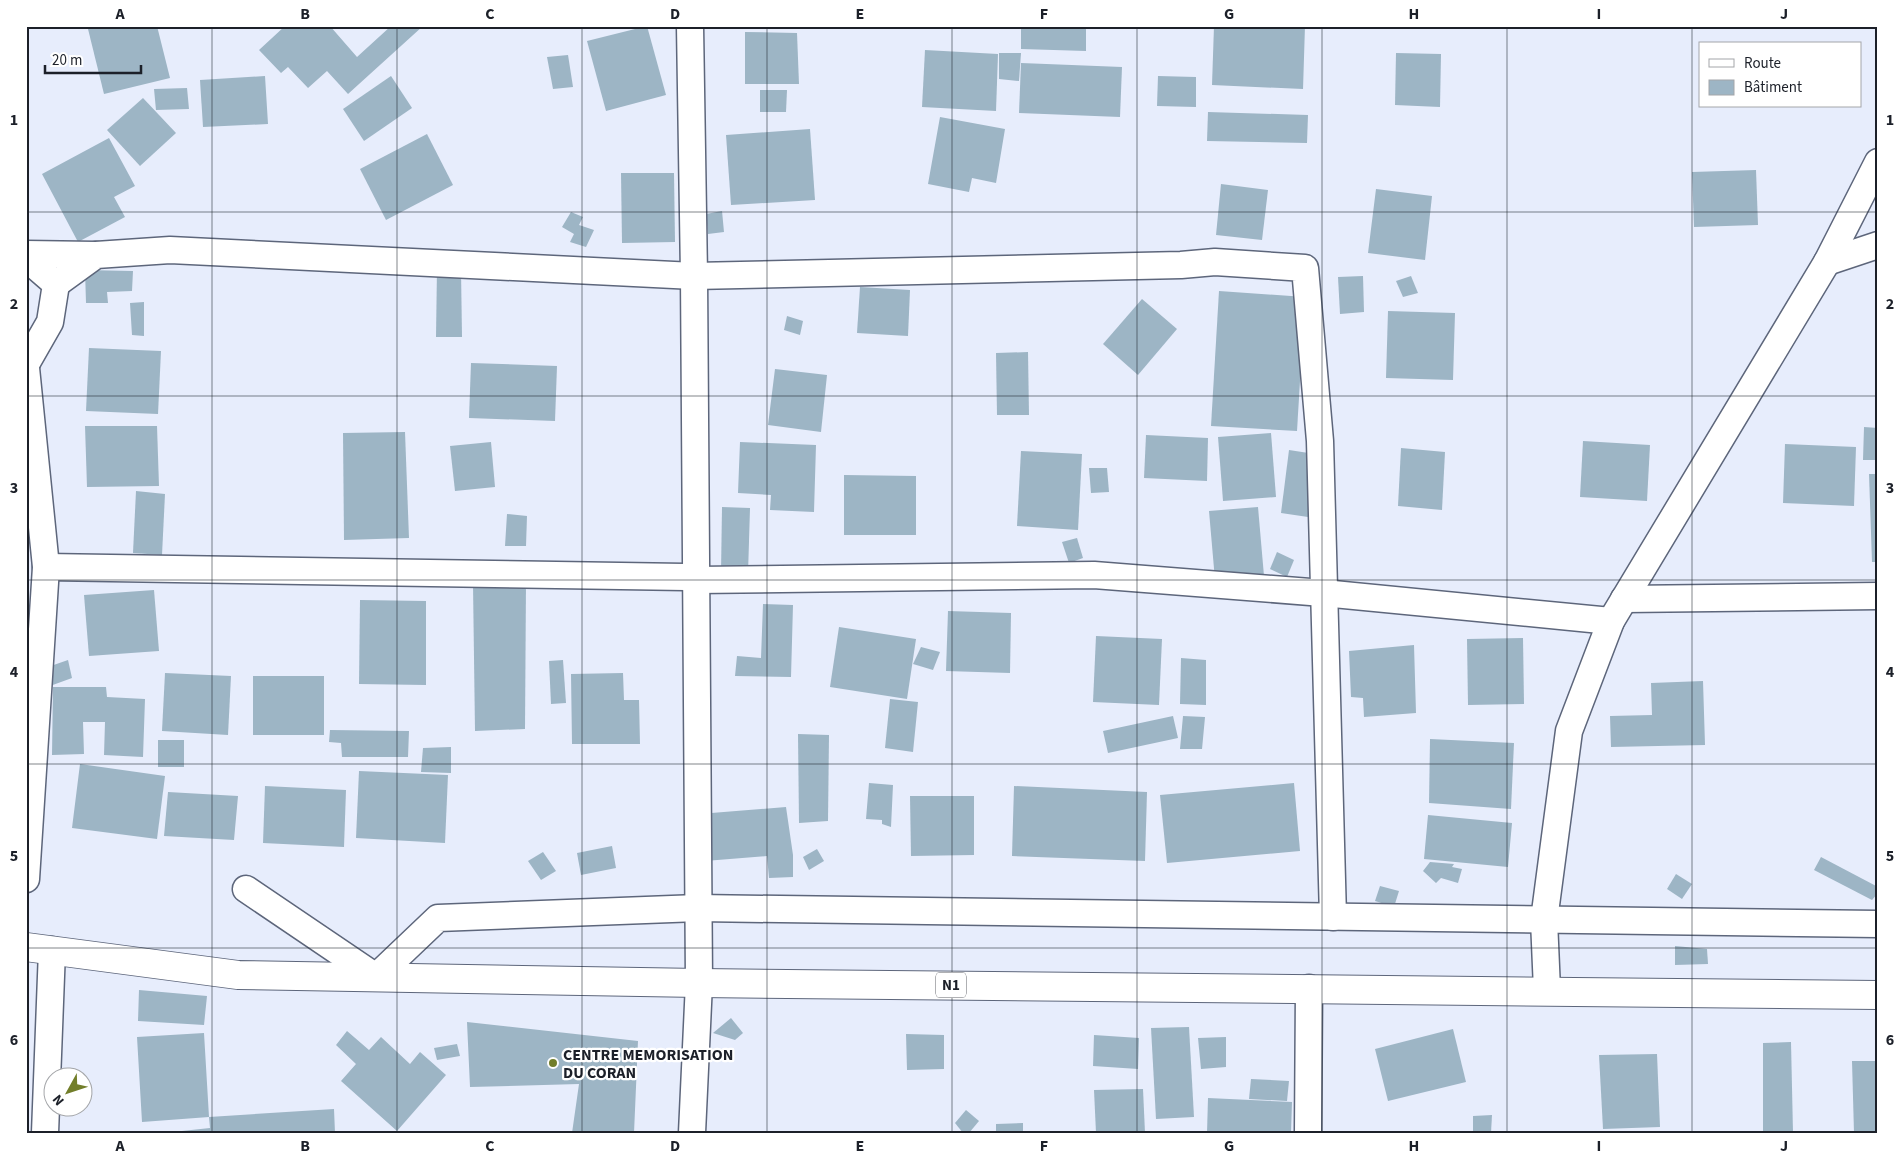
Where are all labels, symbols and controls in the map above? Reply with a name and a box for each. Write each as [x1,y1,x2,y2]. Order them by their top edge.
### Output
text: A [114,3,125,25]
text: B [300,3,310,25]
text: C [485,3,495,25]
text: D [670,3,680,25]
text: E [856,3,864,25]
text: F [1040,3,1048,25]
text: G [1224,3,1234,25]
text: H [1409,3,1419,25]
text: I [1597,3,1601,25]
text: J [1780,3,1788,25]
scale bar [45,42,141,74]
legend [1699,42,1862,108]
text: 20 m [52,50,82,71]
text: Route [1744,53,1781,74]
text: Bâtiment [1744,77,1802,98]
text: 1 [10,109,18,131]
text: 1 [1886,109,1894,131]
text: 2 [10,293,18,315]
text: 2 [1886,293,1894,315]
text: 3 [10,477,18,499]
text: 3 [1886,477,1894,499]
text: 4 [10,661,19,683]
text: 4 [1886,661,1895,683]
text: 5 [10,845,18,867]
text: 5 [1886,845,1894,867]
road number: N1 [936,972,966,998]
text: 6 [10,1029,18,1051]
text: 6 [1886,1029,1894,1051]
place label: CENTRE MEMORISATION DU CORAN [563,1044,733,1084]
marker: CENTRE MEMORISATION DU CORAN [547,1057,559,1069]
north arrow [42,1066,92,1116]
text: N [48,1090,69,1110]
text: A [114,1135,125,1157]
text: B [300,1135,310,1157]
text: C [485,1135,495,1157]
text: D [670,1135,680,1157]
text: E [856,1135,864,1157]
text: F [1040,1135,1048,1157]
text: G [1224,1135,1234,1157]
text: H [1409,1135,1419,1157]
text: I [1597,1135,1601,1157]
text: J [1780,1135,1788,1157]

